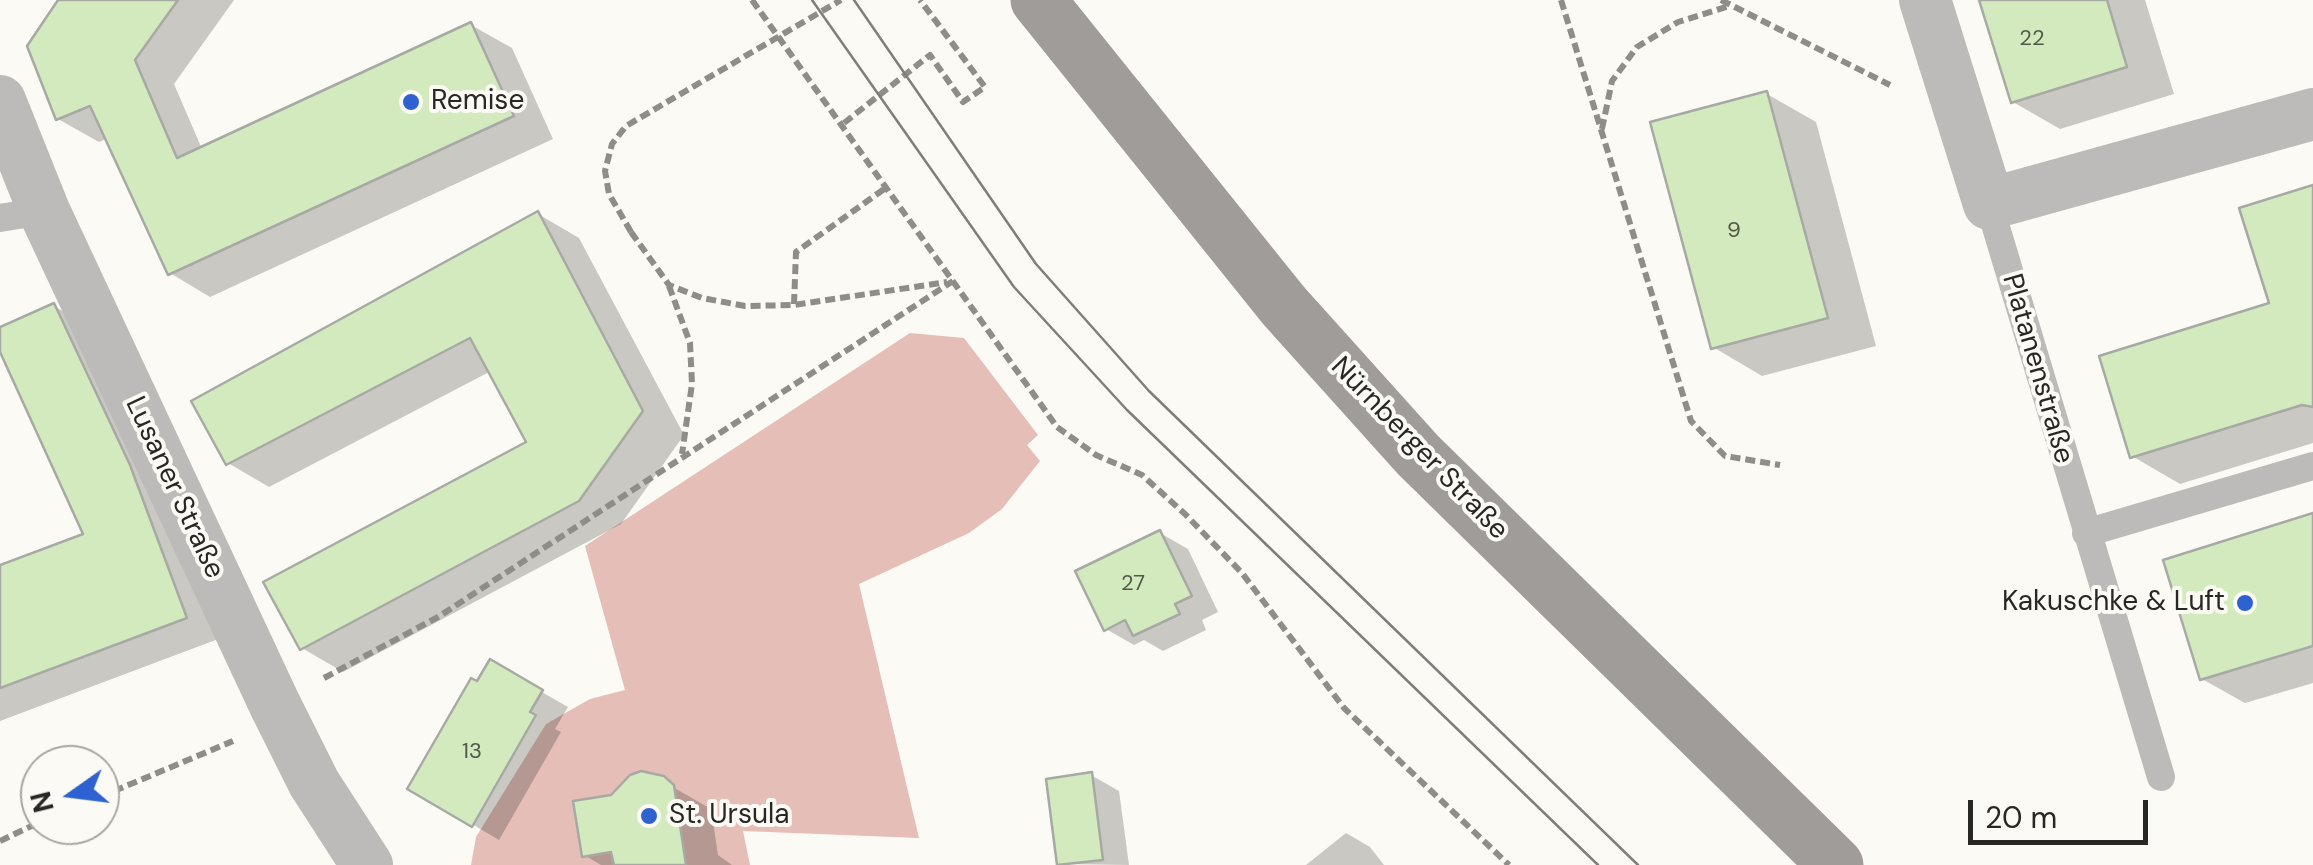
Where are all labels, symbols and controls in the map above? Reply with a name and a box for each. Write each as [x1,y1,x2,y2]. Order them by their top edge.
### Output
house number: 22 [2019,26,2045,52]
place label: Remise [431,85,524,119]
marker: Remise [400,91,422,113]
house number: 9 [1727,218,1741,244]
street label: Platanenstraße [1994,270,2080,468]
street label: Nürnberger Straße [1323,351,1515,547]
street label: Lusaner Straße [117,392,231,584]
house number: 27 [1121,571,1145,597]
place label: Kakuschke & Luft [2002,586,2225,620]
marker: Kakuschke & Luft [2234,592,2256,614]
house number: 13 [462,739,482,765]
north arrow [20,745,120,845]
scale bar [1973,780,2153,842]
text: N [22,788,63,816]
text: 20 m [1985,798,2057,837]
place label: St. Ursula [669,799,789,833]
marker: St. Ursula [638,805,660,827]

